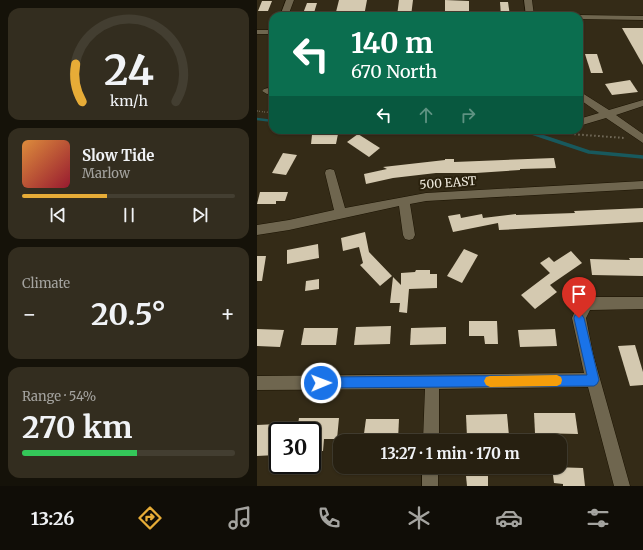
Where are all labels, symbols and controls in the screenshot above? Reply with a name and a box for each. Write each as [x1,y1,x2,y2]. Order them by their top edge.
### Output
text: 140 m [351,25,433,61]
icon: left [285,28,337,80]
text: 24 [103,44,154,96]
text: 670 North [351,60,437,83]
text: km/h [110,91,148,109]
icon: left [373,104,395,126]
icon: ahead [415,104,437,126]
icon: right [457,104,479,126]
text: Slow Tide [82,146,154,165]
text: Marlow [82,165,130,182]
street label: 500 EAST [419,173,478,192]
icon: previous [47,204,69,226]
icon: pause [118,204,140,226]
icon: next [189,204,211,226]
text: Climate [22,275,70,292]
pin [562,277,596,318]
icon: arrive [568,283,590,305]
text: 20.5° [91,295,166,333]
text: − [22,300,37,328]
text: + [220,300,235,328]
position arrow [300,362,342,404]
text: Range · 54% [22,388,96,405]
text: 270 km [22,408,132,446]
speed limit sign: 30 [269,422,321,474]
text: 13:27 · 1 min · 170 m [380,444,520,463]
icon: directions [136,504,164,532]
icon: music [226,504,254,532]
icon: phone [315,504,343,532]
icon: climate [405,504,433,532]
icon: car [495,504,523,532]
icon: filters [584,504,612,532]
text: 13:26 [31,507,74,530]

